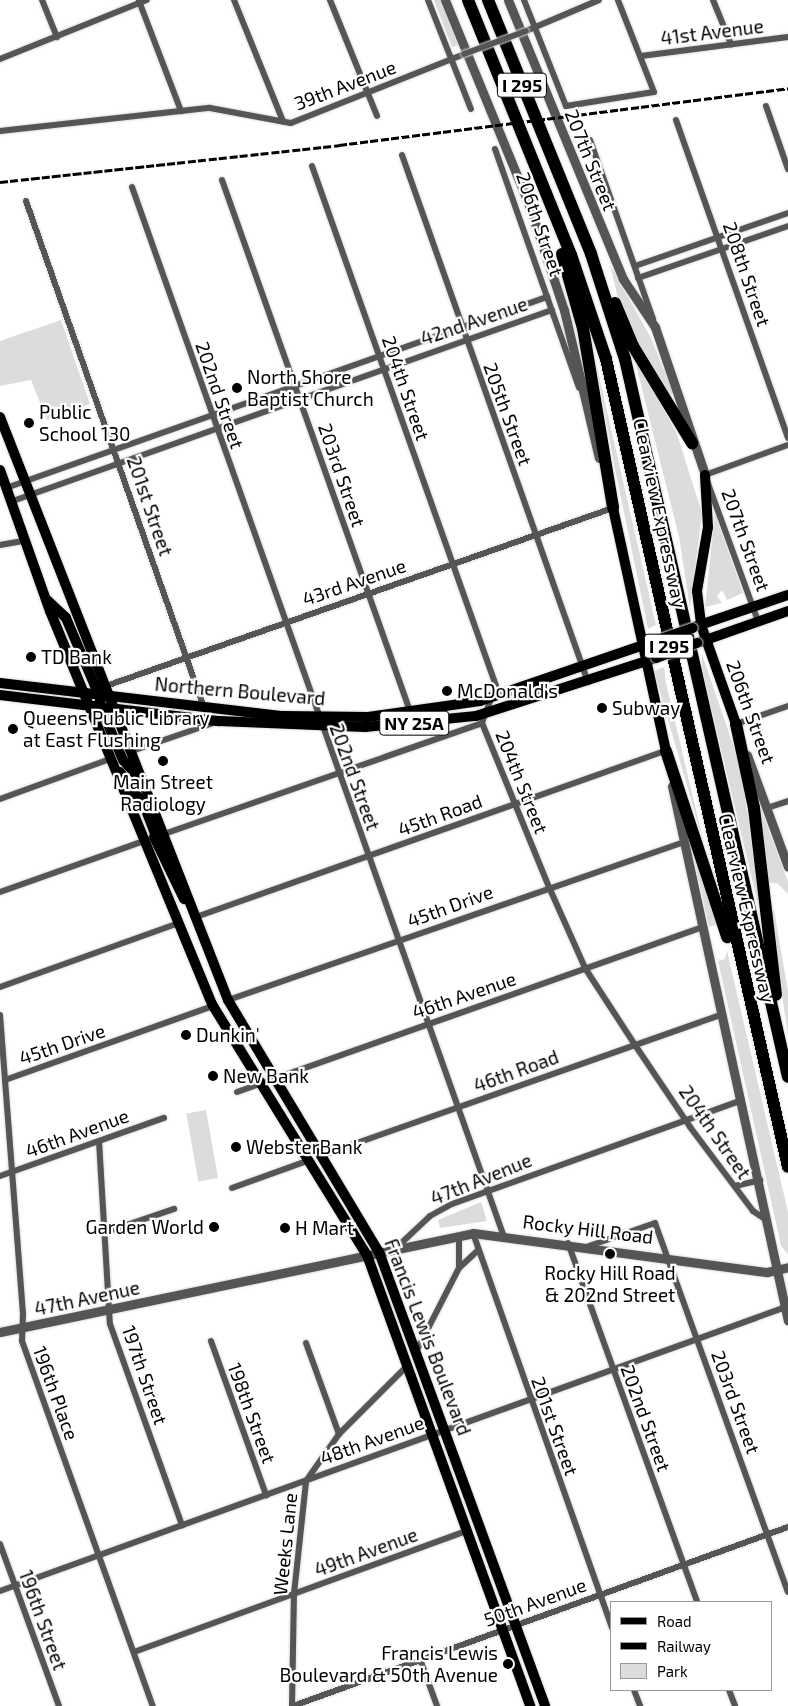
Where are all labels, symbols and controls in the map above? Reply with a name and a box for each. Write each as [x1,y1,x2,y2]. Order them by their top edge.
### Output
street label: 41st Avenue [659,14,765,50]
street label: 39th Avenue [291,55,399,115]
road number: I 295 [496,70,548,100]
street label: 207th Street [560,106,622,214]
street label: 206th Street [512,169,568,279]
street label: 208th Street [718,219,776,329]
street label: 42nd Avenue [417,292,531,350]
street label: 204th Street [377,333,435,443]
street label: 202nd Street [191,338,249,452]
street label: 205th Street [479,360,537,468]
place label: North Shore Baptist Church [247,366,374,410]
marker: North Shore Baptist Church [231,382,243,394]
place label: Public School 130 [39,401,131,445]
street label: Clearview Expressway [629,416,691,610]
marker: Public School 130 [23,417,35,429]
street label: 203rd Street [314,420,370,530]
street label: 201st Street [122,453,178,559]
street label: 207th Street [717,486,775,594]
street label: 43rd Avenue [299,554,409,610]
road number: I 295 [643,630,695,661]
place label: TD Bank [41,646,112,668]
marker: TD Bank [25,651,37,663]
street label: 206th Street [722,657,780,767]
street label: Northern Boulevard [154,672,326,710]
place label: McDonald's [457,680,558,702]
marker: McDonald's [441,685,453,697]
place label: Subway [612,697,680,719]
marker: Subway [596,702,608,714]
place label: Queens Public Library at East Flushing [23,707,210,751]
road number: NY 25A [378,708,450,738]
street label: 202nd Street [325,721,385,833]
marker: Queens Public Library at East Flushing [7,723,19,735]
street label: 204th Street [491,727,553,837]
marker: Main Street Radiology [156,754,170,768]
place label: Main Street Radiology [113,771,213,815]
street label: 45th Road [395,789,485,841]
street label: Clearview Expressway [714,811,780,1005]
street label: 45th Drive [404,880,496,932]
street label: 46th Avenue [409,967,519,1023]
street label: 45th Drive [16,1019,108,1069]
place label: Dunkin' [196,1024,260,1046]
marker: Dunkin' [180,1029,192,1041]
street label: 46th Road [470,1045,562,1097]
place label: New Bank [223,1065,309,1087]
marker: New Bank [207,1070,219,1082]
street label: 204th Street [674,1081,756,1183]
street label: 46th Avenue [22,1104,132,1162]
place label: WebsterBank [246,1136,362,1158]
marker: WebsterBank [230,1141,242,1153]
street label: 47th Avenue [427,1148,535,1210]
street label: Rocky Hill Road [521,1210,655,1248]
place label: Garden World [85,1216,204,1238]
place label: H Mart [295,1217,354,1239]
marker: Garden World [208,1221,220,1233]
marker: H Mart [279,1222,291,1234]
street label: Francis Lewis Boulevard [380,1235,476,1439]
marker: Rocky Hill Road & 202nd Street [604,1248,616,1260]
place label: Rocky Hill Road & 202nd Street [544,1262,676,1306]
street label: 47th Avenue [32,1276,142,1320]
street label: 197th Street [117,1322,173,1428]
street label: 196th Place [28,1343,84,1443]
street label: 203rd Street [707,1347,765,1457]
street label: 198th Street [223,1360,281,1466]
street label: 202nd Street [616,1362,676,1474]
street label: 201st Street [527,1373,583,1479]
street label: 48th Avenue [317,1411,427,1469]
street label: Weeks Lane [268,1492,302,1596]
street label: 49th Avenue [311,1523,421,1581]
street label: 196th Street [14,1567,72,1673]
street label: 50th Avenue [480,1573,590,1631]
legend [610,1601,773,1691]
text: Road [657,1612,692,1630]
text: Railway [657,1637,711,1655]
place label: Francis Lewis Boulevard & 50th Avenue [279,1642,498,1686]
marker: Francis Lewis Boulevard & 50th Avenue [502,1658,514,1670]
text: Park [657,1662,688,1680]

